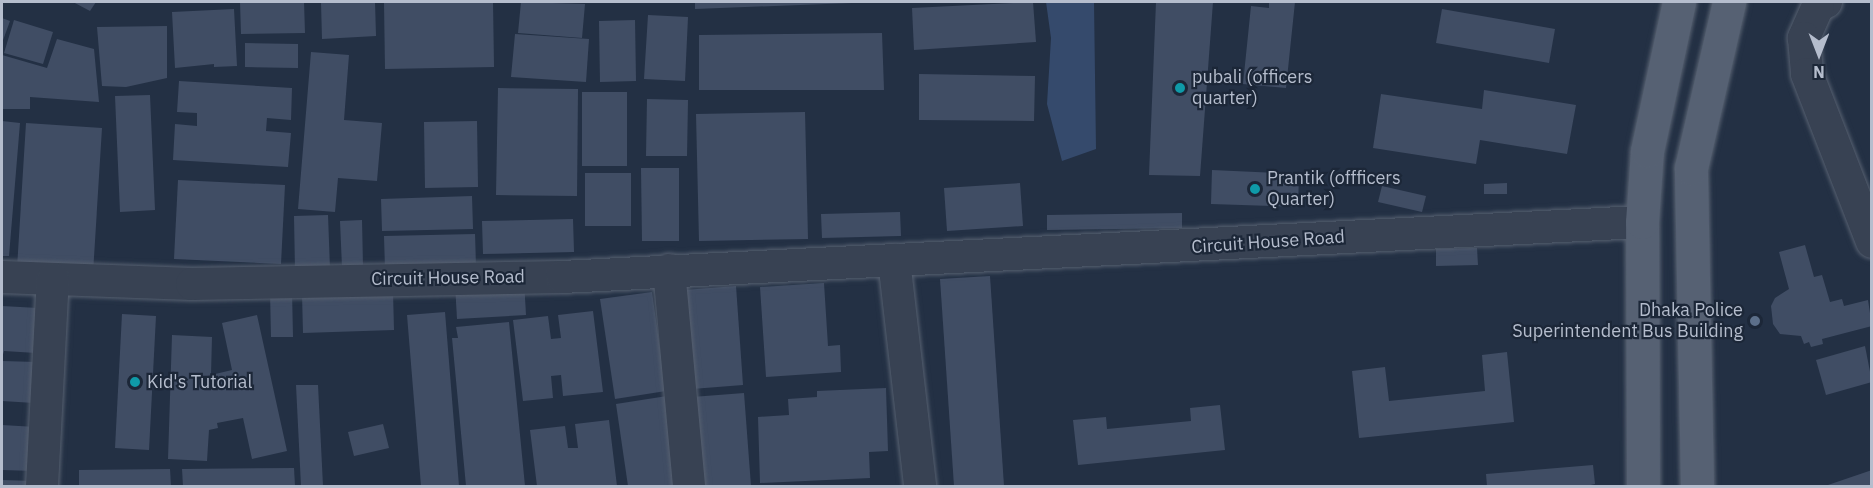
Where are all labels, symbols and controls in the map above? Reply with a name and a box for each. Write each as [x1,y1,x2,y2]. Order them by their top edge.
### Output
north arrow [1789,24,1849,84]
text: N [1813,62,1825,82]
place label: pubali (officers quarter) [1192,67,1313,110]
marker: pubali (officers quarter) [1173,81,1187,95]
place label: Prantik (offficers Quarter) [1267,168,1401,210]
marker: Prantik (offficers Quarter) [1248,182,1262,196]
street label: Circuit House Road [1191,226,1345,258]
street label: Circuit House Road [371,266,525,290]
place label: Dhaka Police Superintendent Bus Building [1512,300,1743,342]
marker: Dhaka Police Superintendent Bus Building [1748,314,1762,328]
place label: Kid's Tutorial [147,371,252,393]
marker: Kid's Tutorial [128,375,142,389]

